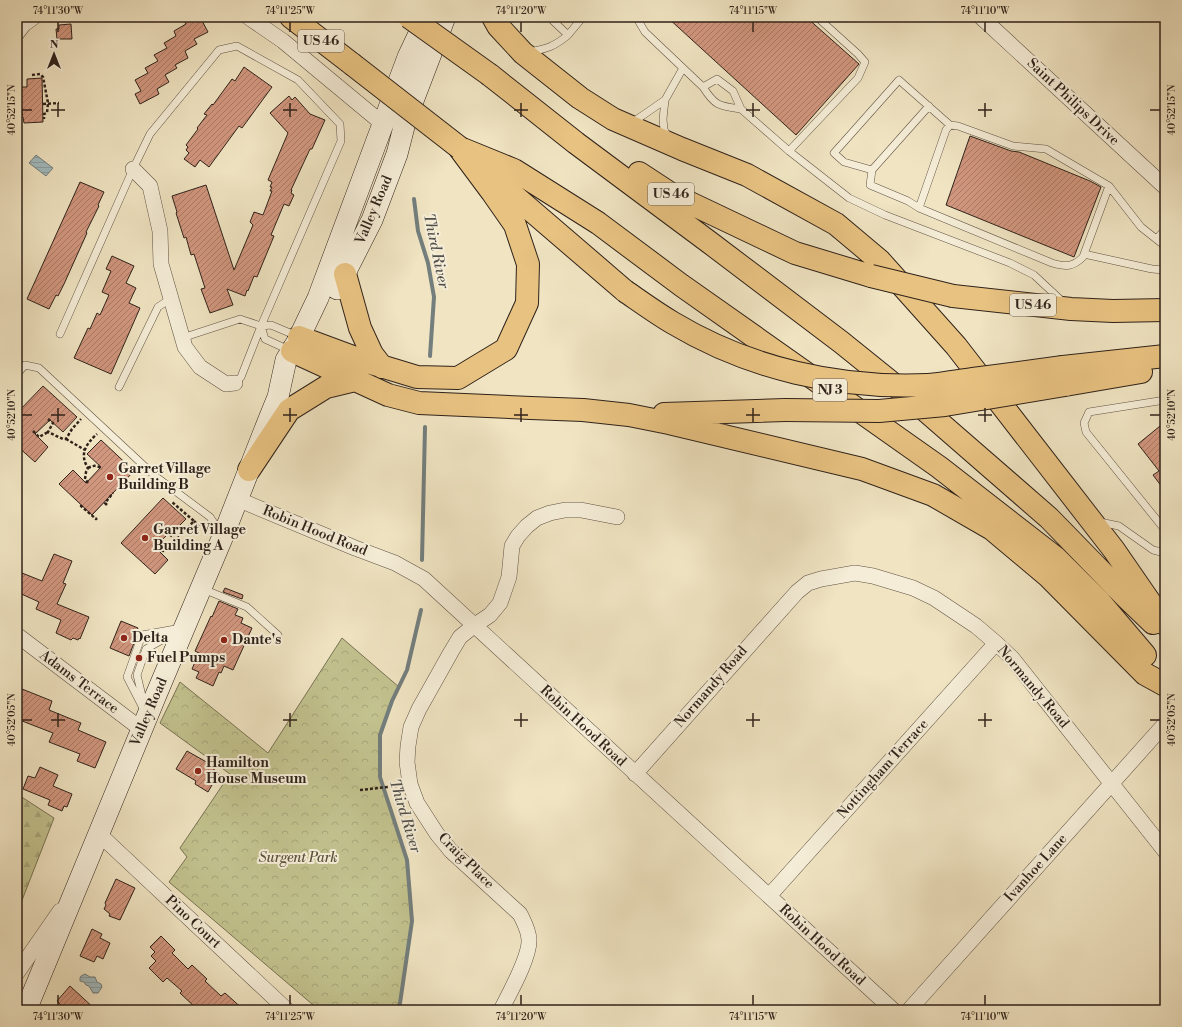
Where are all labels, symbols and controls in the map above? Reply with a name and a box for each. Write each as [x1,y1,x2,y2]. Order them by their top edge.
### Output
text: 74°11'30"W [33,5,84,17]
text: 74°11'25"W [265,5,316,17]
text: 74°11'20"W [496,5,547,17]
text: 74°11'15"W [729,5,778,17]
text: 74°11'10"W [961,5,1010,17]
road number: US 46 [298,30,344,52]
north arrow [34,34,74,74]
text: N [50,38,59,52]
street label: Saint Philips Drive [1023,55,1123,149]
text: 40°52'15"N [6,84,18,135]
text: 40°52'15"N [1166,84,1178,135]
street label: Valley Road [351,173,397,248]
road number: US 46 [648,183,694,205]
water label: Third River [419,212,453,291]
road number: US 46 [1010,294,1056,316]
road number: NJ 3 [813,379,847,401]
text: 40°52'10"N [6,389,18,441]
text: 40°52'10"N [1166,389,1178,441]
place label: Garret Village Building B [118,460,212,494]
marker: Garret Village Building B [105,472,115,482]
street label: Robin Hood Road [260,502,370,560]
place label: Garret Village Building A [153,521,247,555]
marker: Garret Village Building A [140,533,150,543]
place label: Delta [132,629,169,647]
place label: Dante's [232,631,281,649]
marker: Delta [119,633,129,643]
marker: Dante's [219,635,229,645]
street label: Normandy Road [671,642,751,732]
street label: Normandy Road [993,642,1073,732]
street label: Adams Terrace [35,646,122,718]
place label: Fuel Pumps [147,649,225,667]
marker: Fuel Pumps [134,653,144,663]
street label: Valley Road [126,675,172,750]
street label: Robin Hood Road [536,681,630,771]
text: 40°52'05"N [6,693,18,747]
text: 40°52'05"N [1166,693,1178,747]
street label: Nottingham Terrace [834,715,932,823]
place label: Hamilton House Museum [206,754,307,788]
marker: Hamilton House Museum [193,766,203,776]
water label: Third River [385,777,425,856]
street label: Craig Place [434,829,498,893]
street label: Ivanhoe Lane [1001,830,1071,906]
park label: Surgent Park [258,849,338,867]
street label: Pino Court [161,891,225,953]
street label: Robin Hood Road [775,900,869,990]
text: 74°11'30"W [33,1011,84,1023]
text: 74°11'25"W [265,1011,316,1023]
text: 74°11'20"W [496,1011,547,1023]
text: 74°11'15"W [729,1011,778,1023]
text: 74°11'10"W [961,1011,1010,1023]

